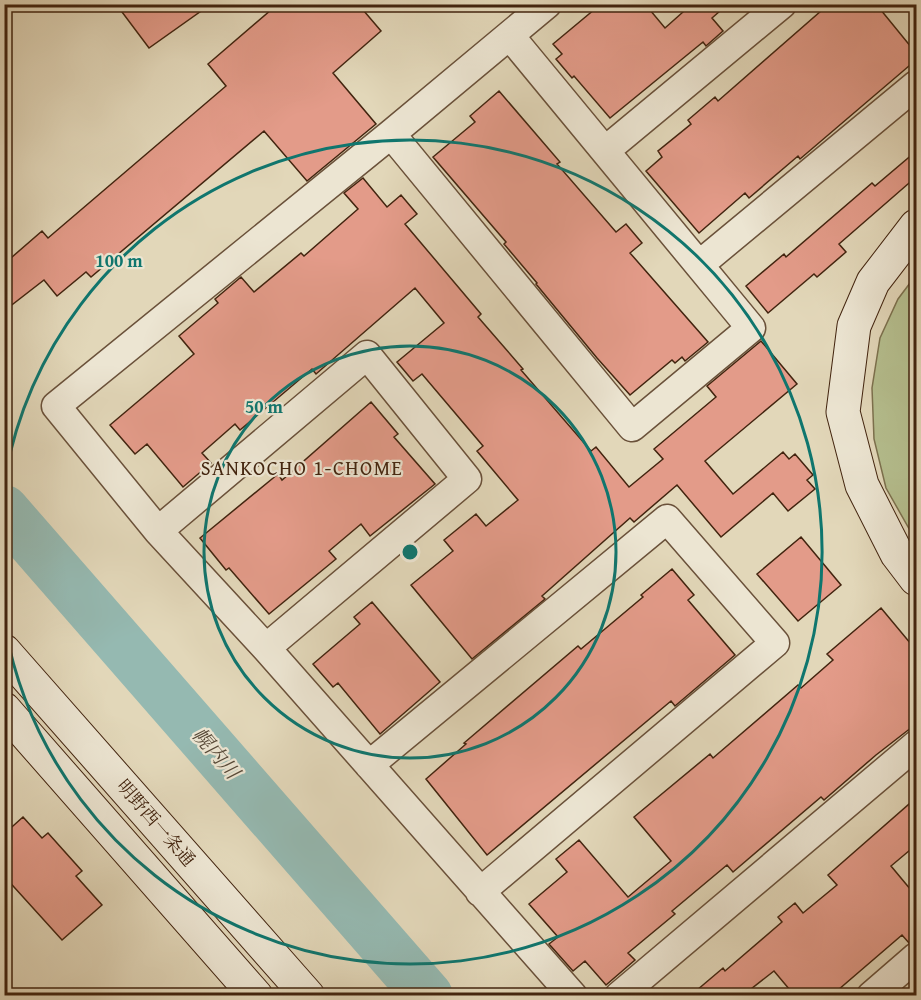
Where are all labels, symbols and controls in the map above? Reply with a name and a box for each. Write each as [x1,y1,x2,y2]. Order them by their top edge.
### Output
text: 100 m [95,247,143,274]
text: 50 m [245,393,284,420]
district label: SANKOCHO 1-CHOME [201,453,403,482]
centre of rings [400,542,420,562]
water label: 幌内川 [186,721,248,786]
street label: 明野西一条通 [111,773,202,872]

